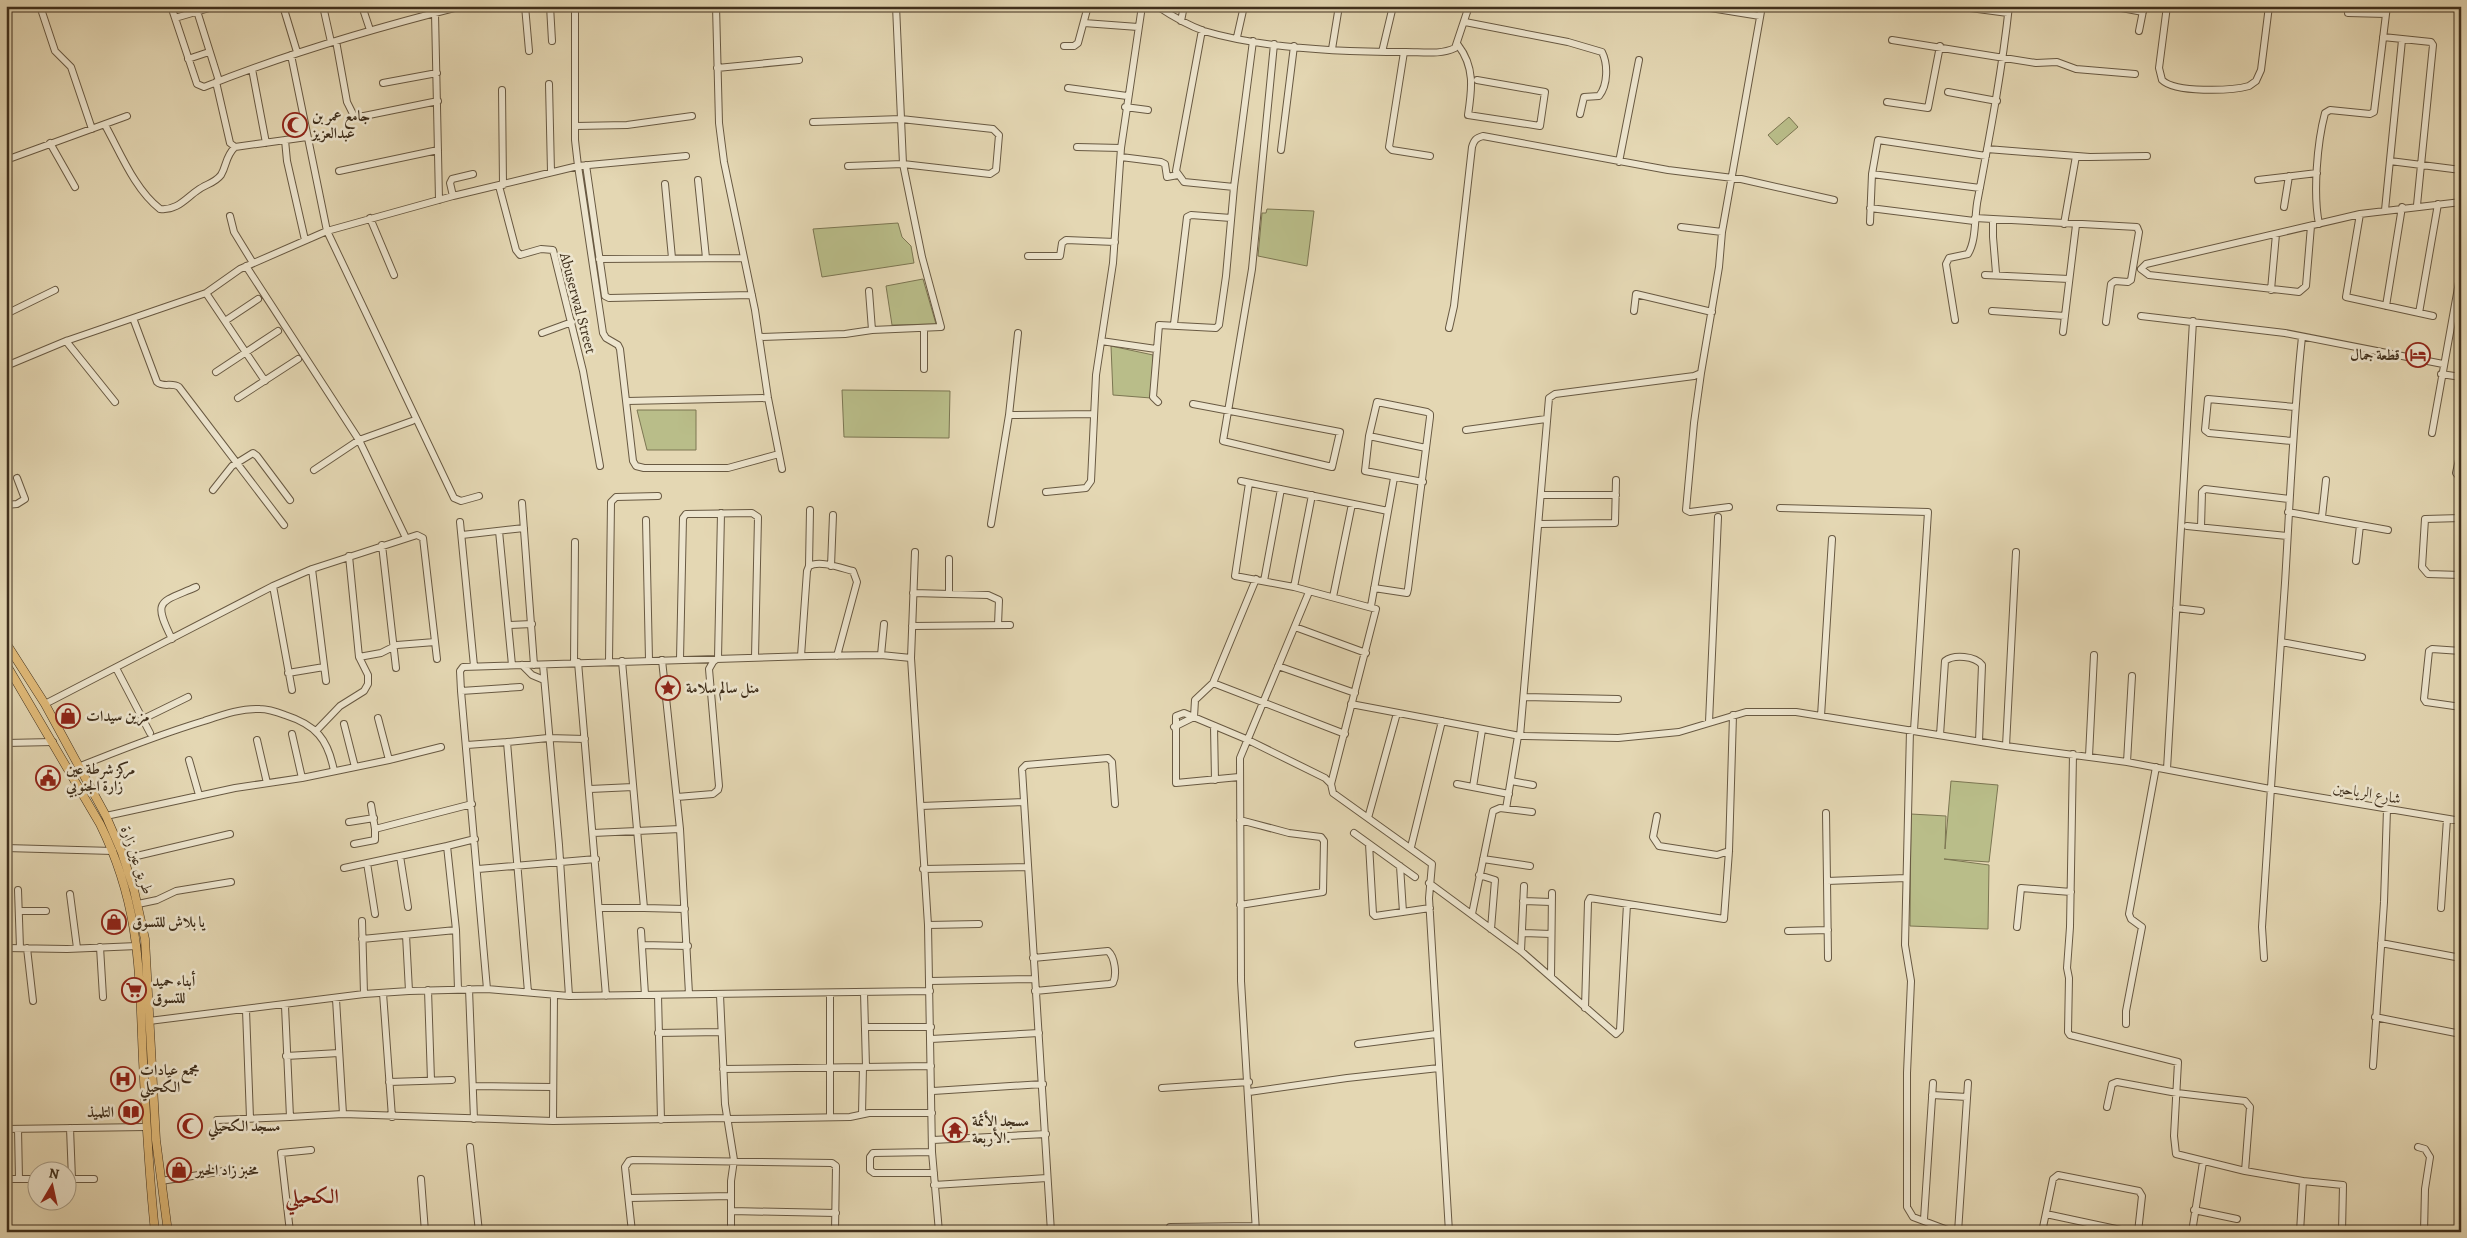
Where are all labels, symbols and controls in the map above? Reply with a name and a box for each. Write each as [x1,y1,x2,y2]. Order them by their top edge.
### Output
place label: جامع عمر بن عبدالعزيز [310,106,370,143]
mosque icon: جامع عمر بن عبدالعزيز [282,112,308,138]
street label: Abuserwal Street [555,249,601,356]
hotel icon: قطعة جمال [2405,342,2431,368]
place label: قطعة جمال [2350,345,2400,365]
place icon: منل سالم سلامة [655,675,681,701]
place label: منل سالم سلامة [686,678,760,701]
shop icon: مزين سيدات [55,703,81,729]
place label: مزين سيدات [86,706,149,726]
place label: مركز شرطة عين زارة الجنوبي [65,759,135,798]
public building icon: مركز شرطة عين زارة الجنوبي [35,765,61,791]
street label: شارع الرياحين [2331,777,2402,812]
street label: طريق عين زارة [116,823,158,897]
shop icon: يا بلاش للتسوق [101,909,127,935]
place label: يا بلاش للتسوق [132,912,206,932]
place label: أبناء حميد للتسوق [152,970,196,1008]
supermarket icon: أبناء حميد للتسوق [121,977,147,1003]
place label: مجمع عيادات الكحيلي [139,1060,199,1102]
hospital icon: مجمع عيادات الكحيلي [110,1066,136,1092]
library icon: التلميذ [118,1099,144,1125]
place label: التلميذ [87,1102,114,1122]
place label: مسجد الأئمة الأربعة. [972,1110,1029,1148]
mosque icon: مسجد الكحيلي [177,1113,203,1139]
place label: مسجد الكحيلي [207,1116,280,1141]
temple icon: مسجد الأئمة الأربعة. [942,1117,968,1143]
shop icon: مخبز زاد الخير [166,1157,192,1183]
north arrow [28,1160,78,1210]
place label: مخبز زاد الخير [194,1160,259,1180]
text: N [47,1163,60,1184]
district label: الكحيلي [284,1183,339,1216]

